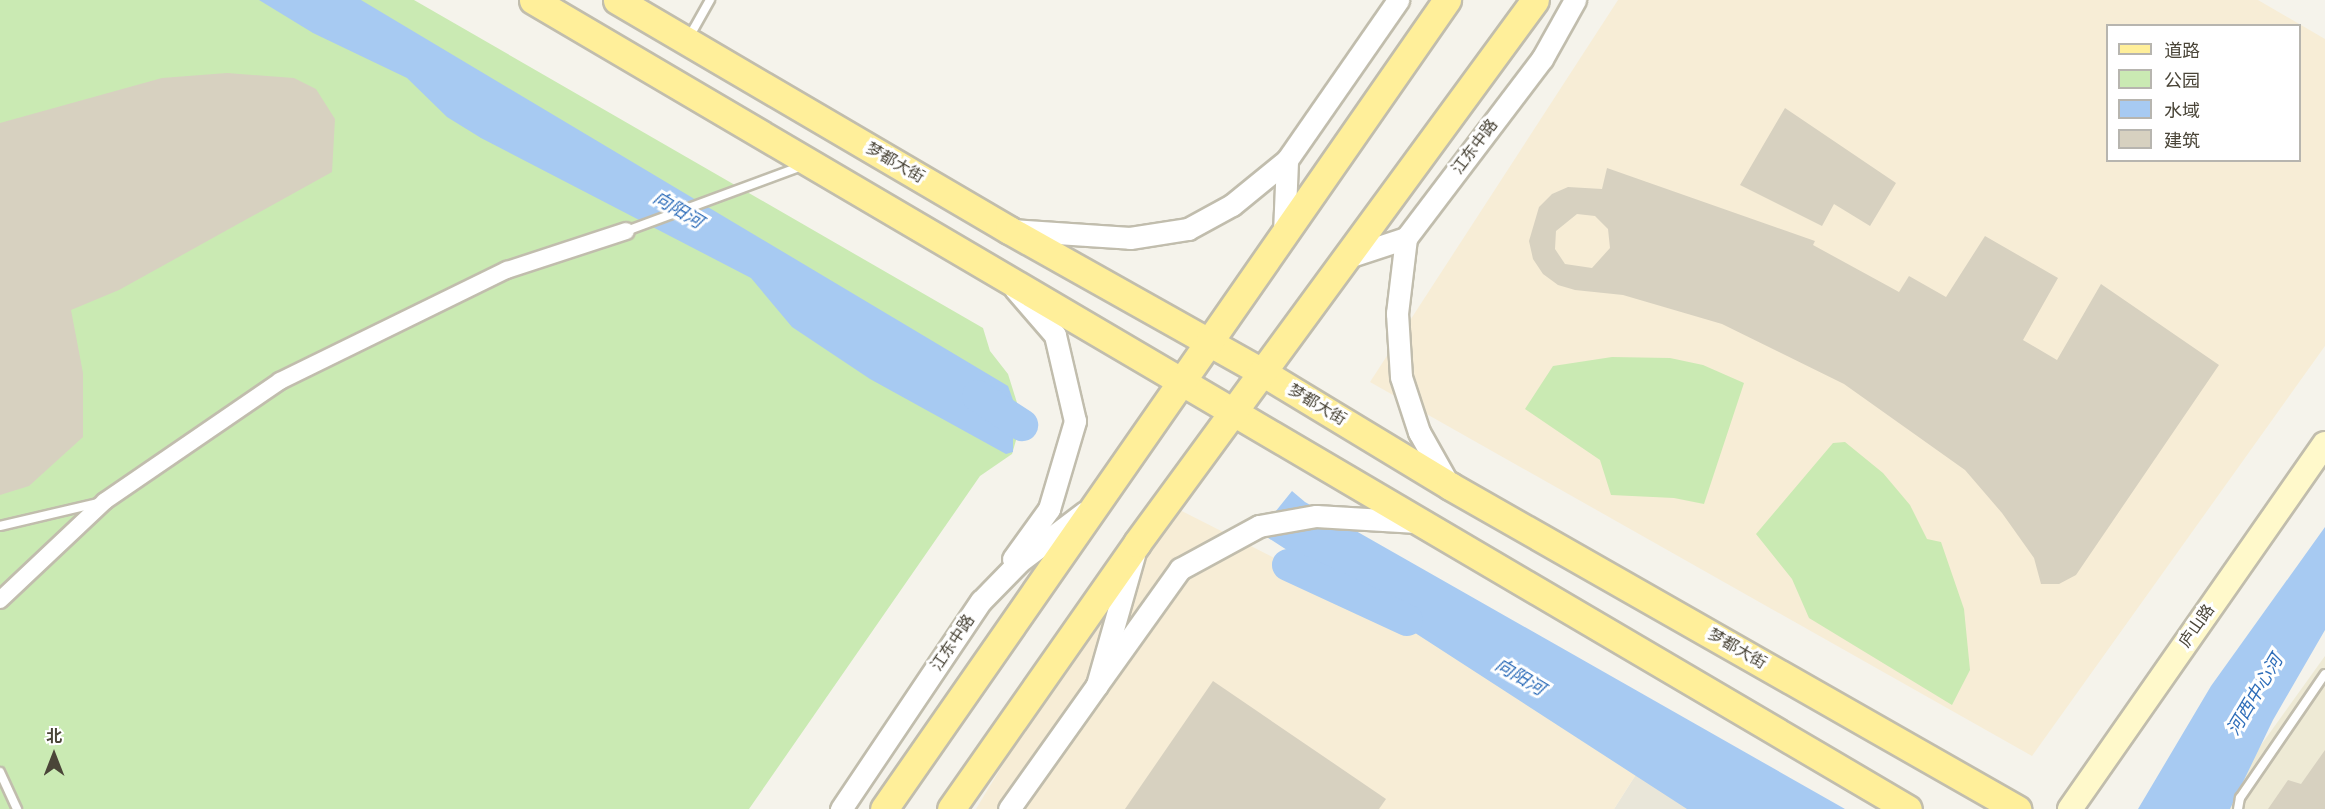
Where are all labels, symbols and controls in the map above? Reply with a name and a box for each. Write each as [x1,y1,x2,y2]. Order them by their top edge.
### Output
legend [2106,24,2301,162]
text: 道路 [2164,40,2200,61]
text: 公园 [2164,70,2200,91]
text: 水域 [2164,100,2200,121]
street label: 江东中路 [1448,116,1502,178]
text: 建筑 [2164,130,2200,151]
street label: 梦都大街 [862,139,928,187]
water label: 向阳河 [649,187,707,233]
street label: 梦都大街 [1285,380,1349,430]
street label: 庐山路 [2175,601,2219,651]
street label: 江东中路 [927,611,979,675]
street label: 梦都大街 [1704,625,1770,673]
water label: 河西中心河 [2223,651,2287,739]
water label: 向阳河 [1491,654,1549,700]
north arrow [24,725,84,785]
text: 北 [46,727,62,746]

